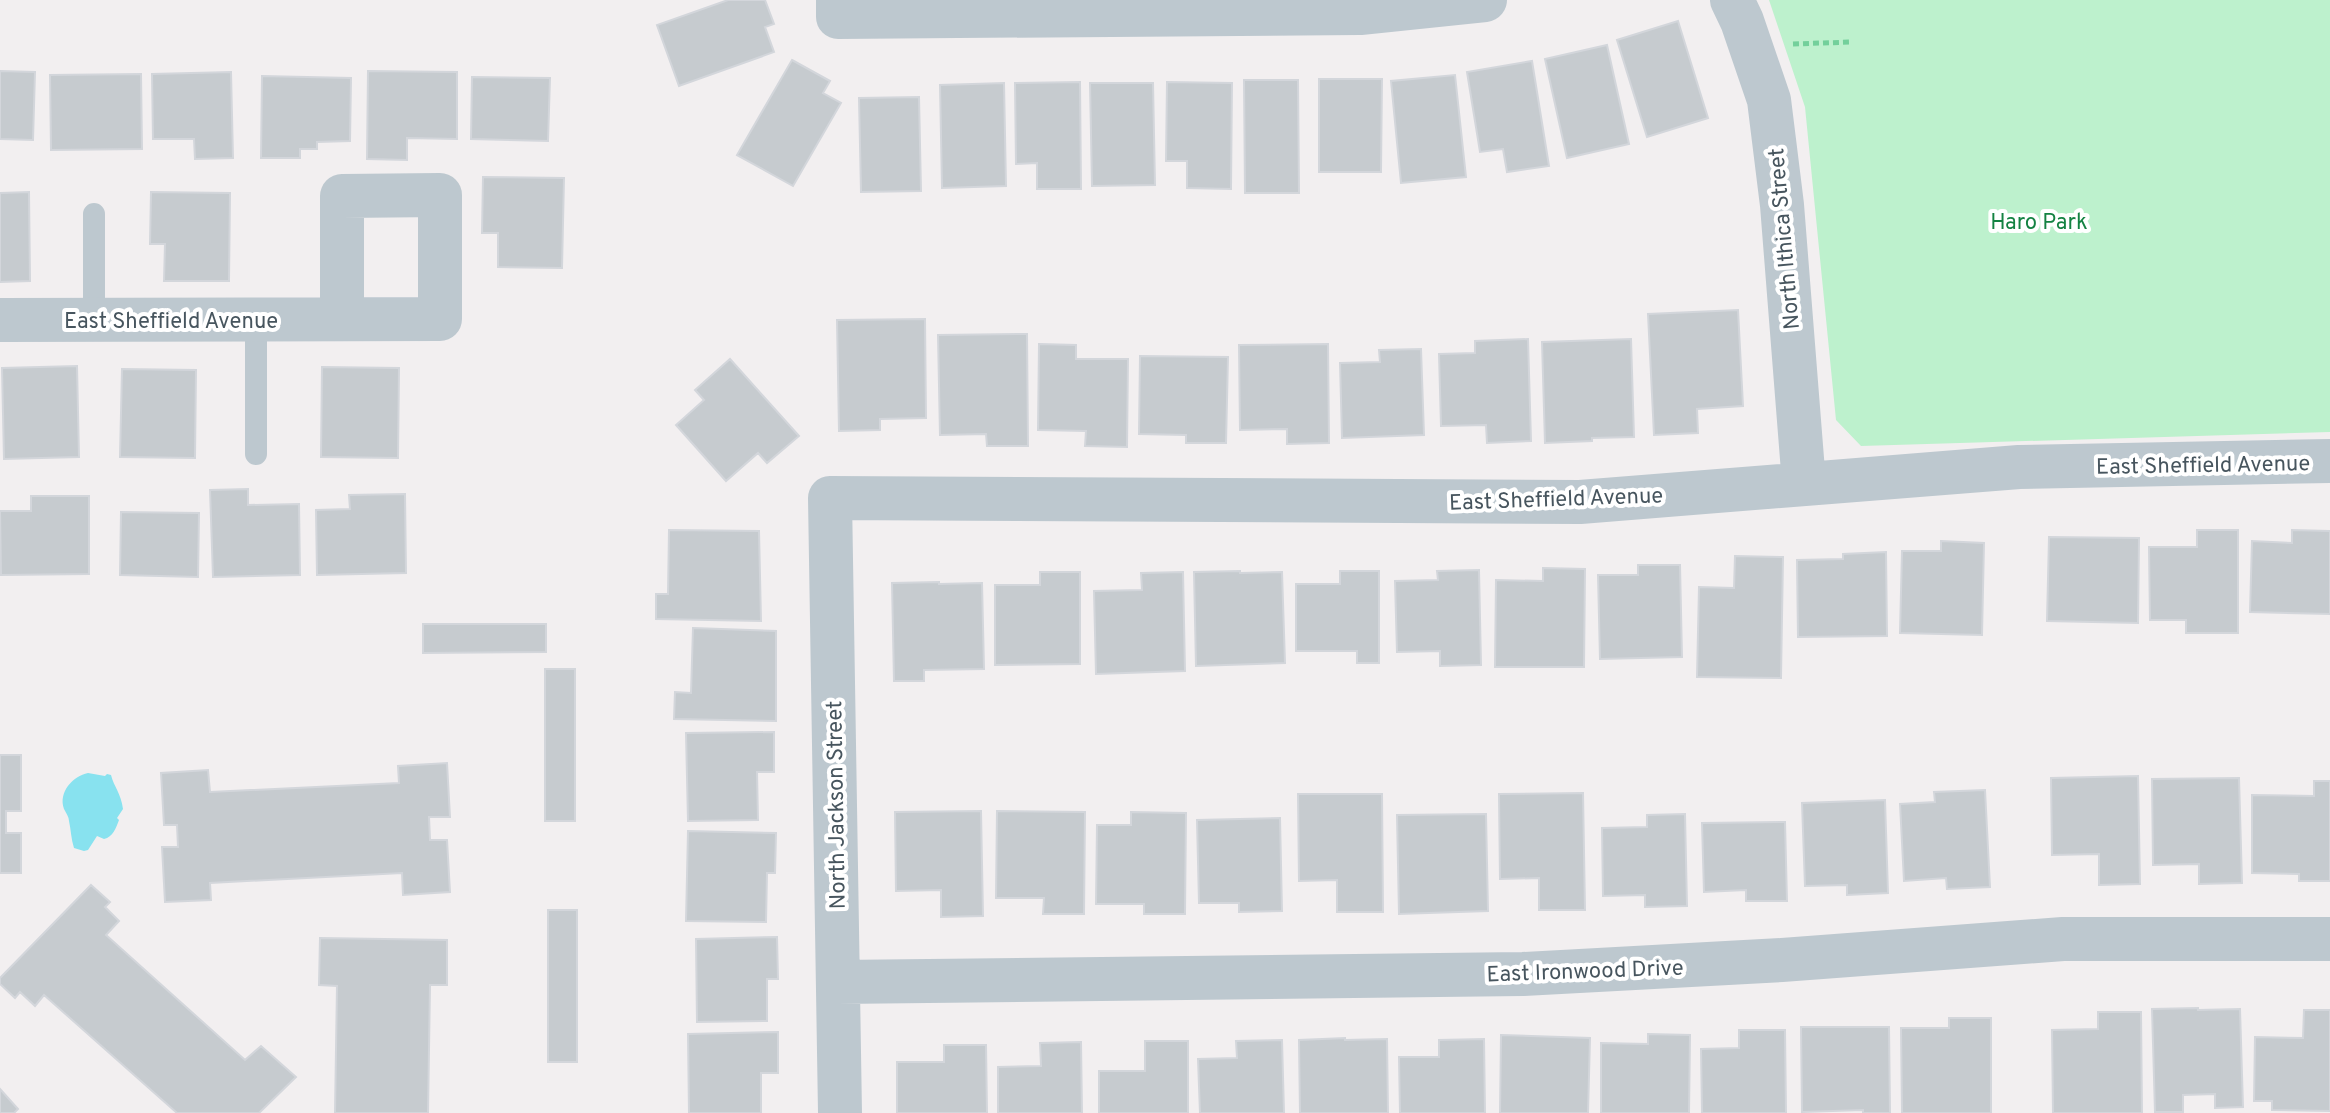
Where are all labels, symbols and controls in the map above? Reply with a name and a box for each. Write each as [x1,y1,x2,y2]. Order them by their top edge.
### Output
street label: North Ithica Street [1764,147,1807,331]
park label: Haro Park [1990,210,2088,237]
street label: East Sheffield Avenue [64,309,278,336]
street label: East Sheffield Avenue [2096,451,2310,482]
street label: East Sheffield Avenue [1449,483,1664,518]
street label: North Jackson Street [822,700,853,910]
street label: East Ironwood Drive [1486,956,1684,989]

